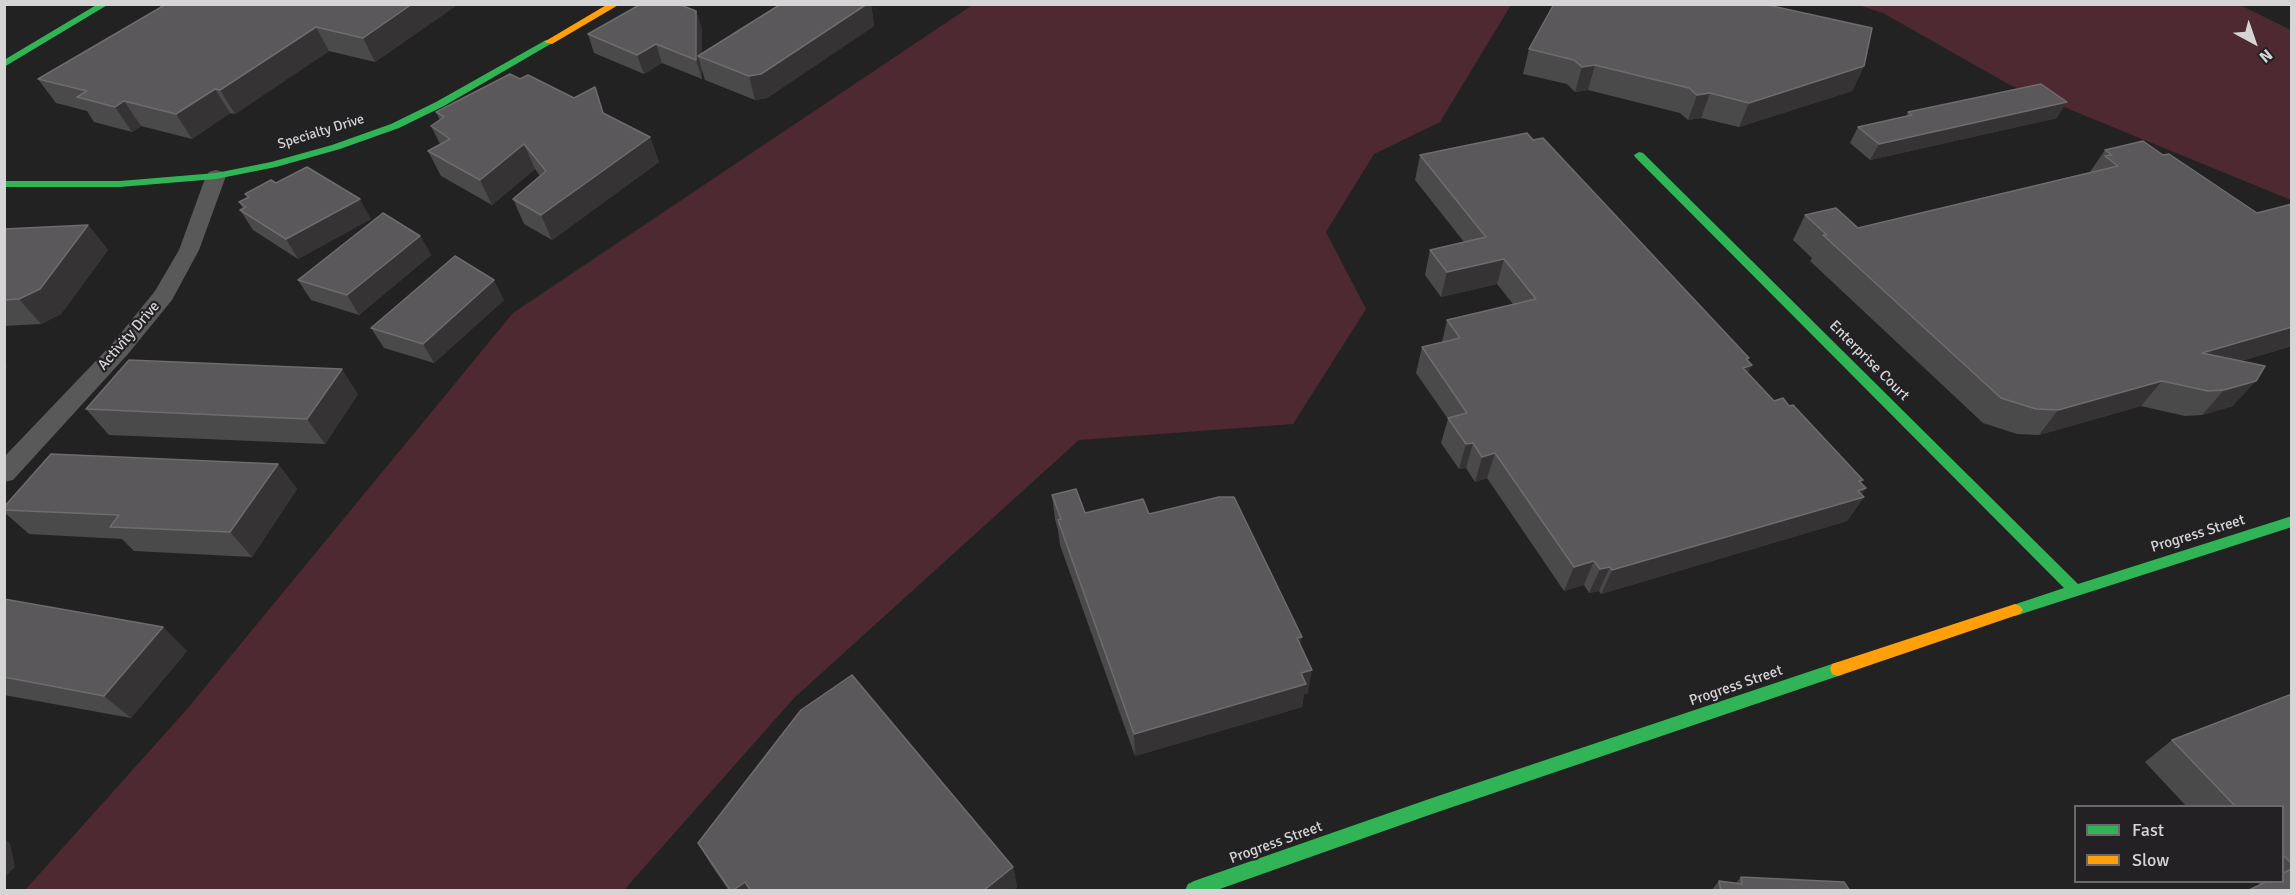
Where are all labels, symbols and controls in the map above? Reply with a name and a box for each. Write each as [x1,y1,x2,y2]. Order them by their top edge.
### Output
north arrow [2224,12,2284,72]
text: N [2255,45,2276,67]
street label: Specialty Drive [276,111,366,153]
street label: Activity Drive [94,298,164,374]
street label: Enterprise Court [1825,317,1913,405]
street label: Progress Street [2149,511,2247,557]
street label: Progress Street [1687,662,1785,710]
legend [2074,805,2284,883]
street label: Progress Street [1227,818,1325,868]
text: Fast [2132,819,2164,841]
text: Slow [2132,849,2169,871]

